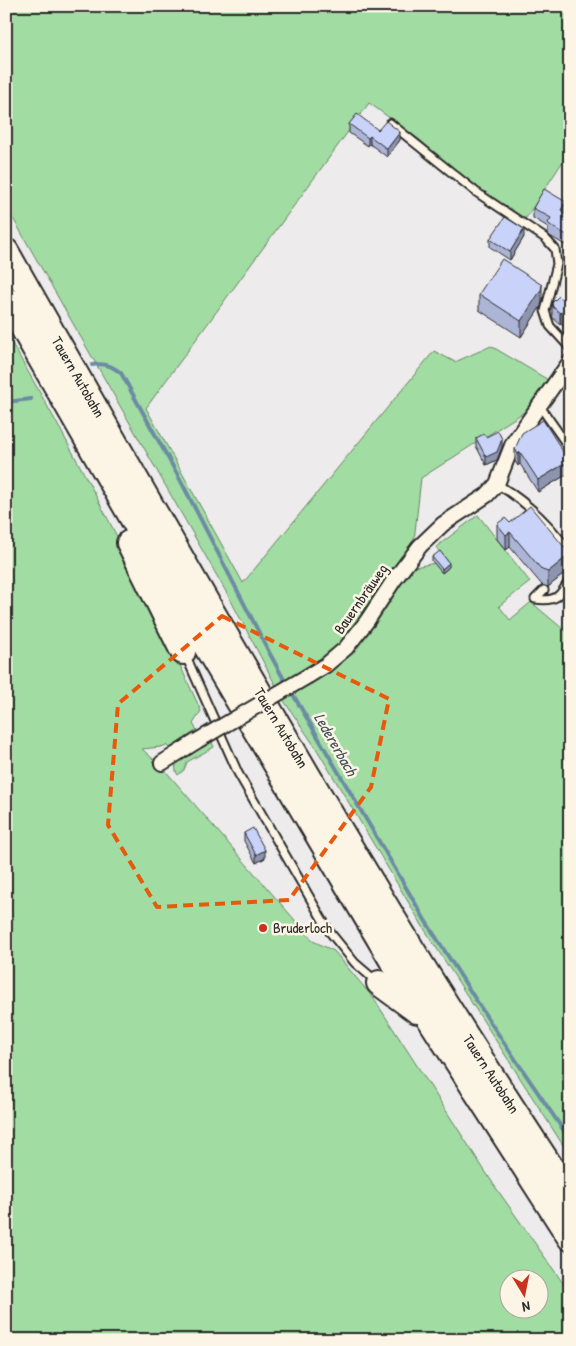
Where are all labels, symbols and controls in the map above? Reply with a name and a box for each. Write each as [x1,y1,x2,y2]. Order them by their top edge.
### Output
street label: Tauern Autobahn [47,332,110,421]
street label: Bauernbräuweg [329,559,393,638]
street label: Tauern Autobahn [249,684,314,772]
water label: Ledererbach [309,708,364,781]
place label: Bruderloch [273,917,332,938]
marker: Bruderloch [257,922,269,934]
street label: Tauern Autobahn [458,1030,525,1118]
north arrow [498,1268,548,1318]
text: N [520,1297,532,1317]

